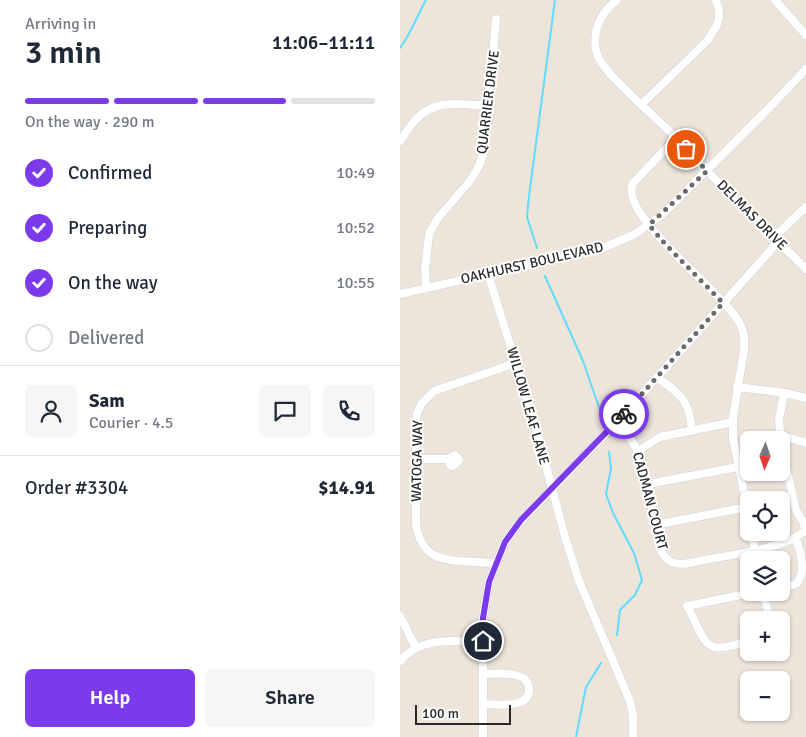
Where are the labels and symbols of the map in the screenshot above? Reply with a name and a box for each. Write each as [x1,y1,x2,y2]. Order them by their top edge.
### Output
street label: QUARRIER DRIVE [473,49,503,155]
pin [665,128,707,170]
street label: DELMAS DRIVE [713,176,791,254]
street label: OAKHURST BOULEVARD [459,238,605,288]
street label: WILLOW LEAF LANE [503,345,553,467]
courier [599,389,649,439]
street label: WATOGA WAY [408,420,426,502]
north arrow [740,431,790,481]
street label: CADMAN COURT [629,450,671,552]
pin [462,620,504,662]
scale bar [415,702,511,725]

